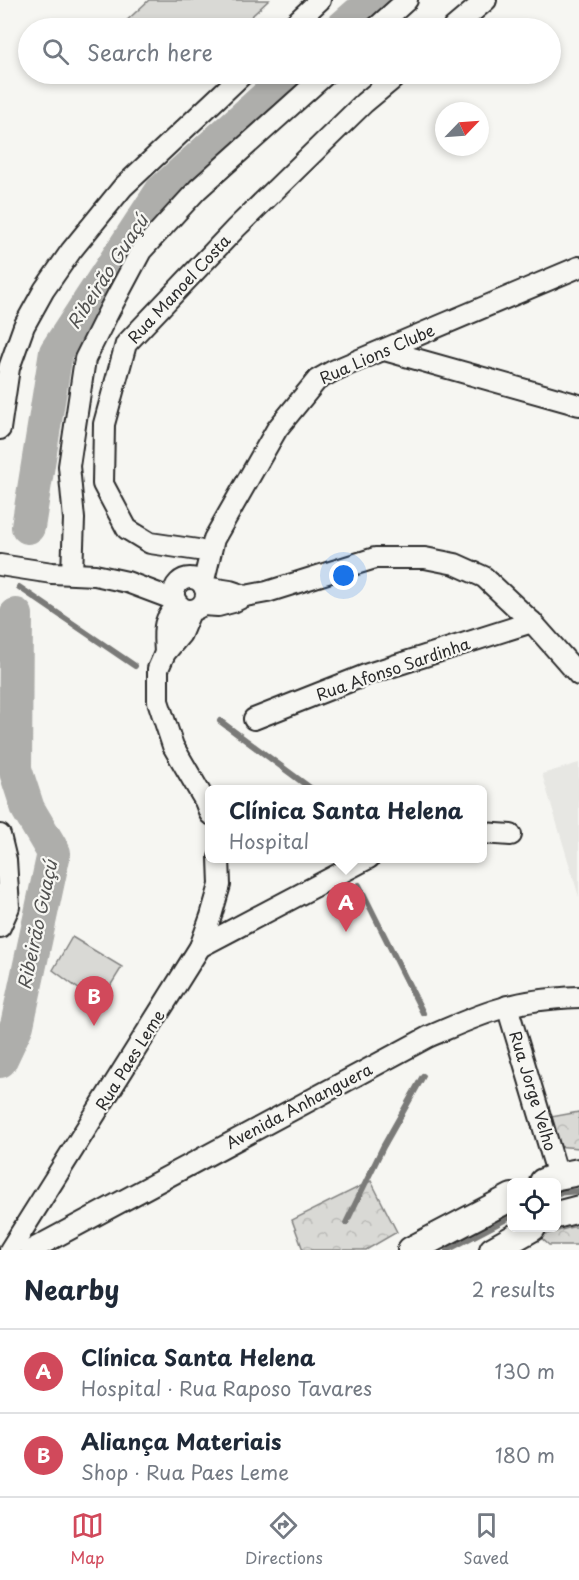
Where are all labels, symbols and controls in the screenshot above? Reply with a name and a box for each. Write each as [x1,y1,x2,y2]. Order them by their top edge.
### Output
search box [18,18,561,84]
icon: search [39,35,72,68]
text: Search here [87,35,213,68]
north arrow [435,102,489,156]
water label: Ribeirão Guaçú [60,207,155,334]
street label: Rua Manoel Costa [121,228,235,348]
street label: Rua Lions Clube [315,317,438,389]
your location [329,561,358,590]
street label: Rua Afonso Sardinha [312,630,473,706]
popup [205,785,487,863]
text: Clínica Santa Helena [229,793,463,826]
text: Hospital [229,826,309,856]
water label: Ribeirão Guaçú [10,856,64,992]
pin: A [326,882,366,932]
pin: B [74,976,113,1026]
street label: Rua Paes Leme [89,1004,170,1114]
street label: Rua Jorge Velho [504,1028,564,1154]
street label: Avenida Anhanguera [221,1056,376,1154]
map controls [507,1178,561,1232]
button: locate [507,1178,561,1232]
text: Nearby [24,1270,119,1309]
text: 2 results [472,1274,555,1304]
text: Clínica Santa Helena [81,1340,315,1373]
text: A [36,1356,51,1386]
text: 130 m [495,1356,555,1386]
text: Hospital · Rua Raposo Tavares [81,1373,372,1403]
text: Aliança Materiais [81,1424,281,1457]
text: B [37,1440,50,1470]
text: 180 m [495,1440,555,1470]
text: Shop · Rua Paes Leme [81,1457,289,1487]
tab: Map [70,1509,104,1569]
tab: Directions [245,1509,323,1569]
tab: Saved [463,1509,509,1569]

